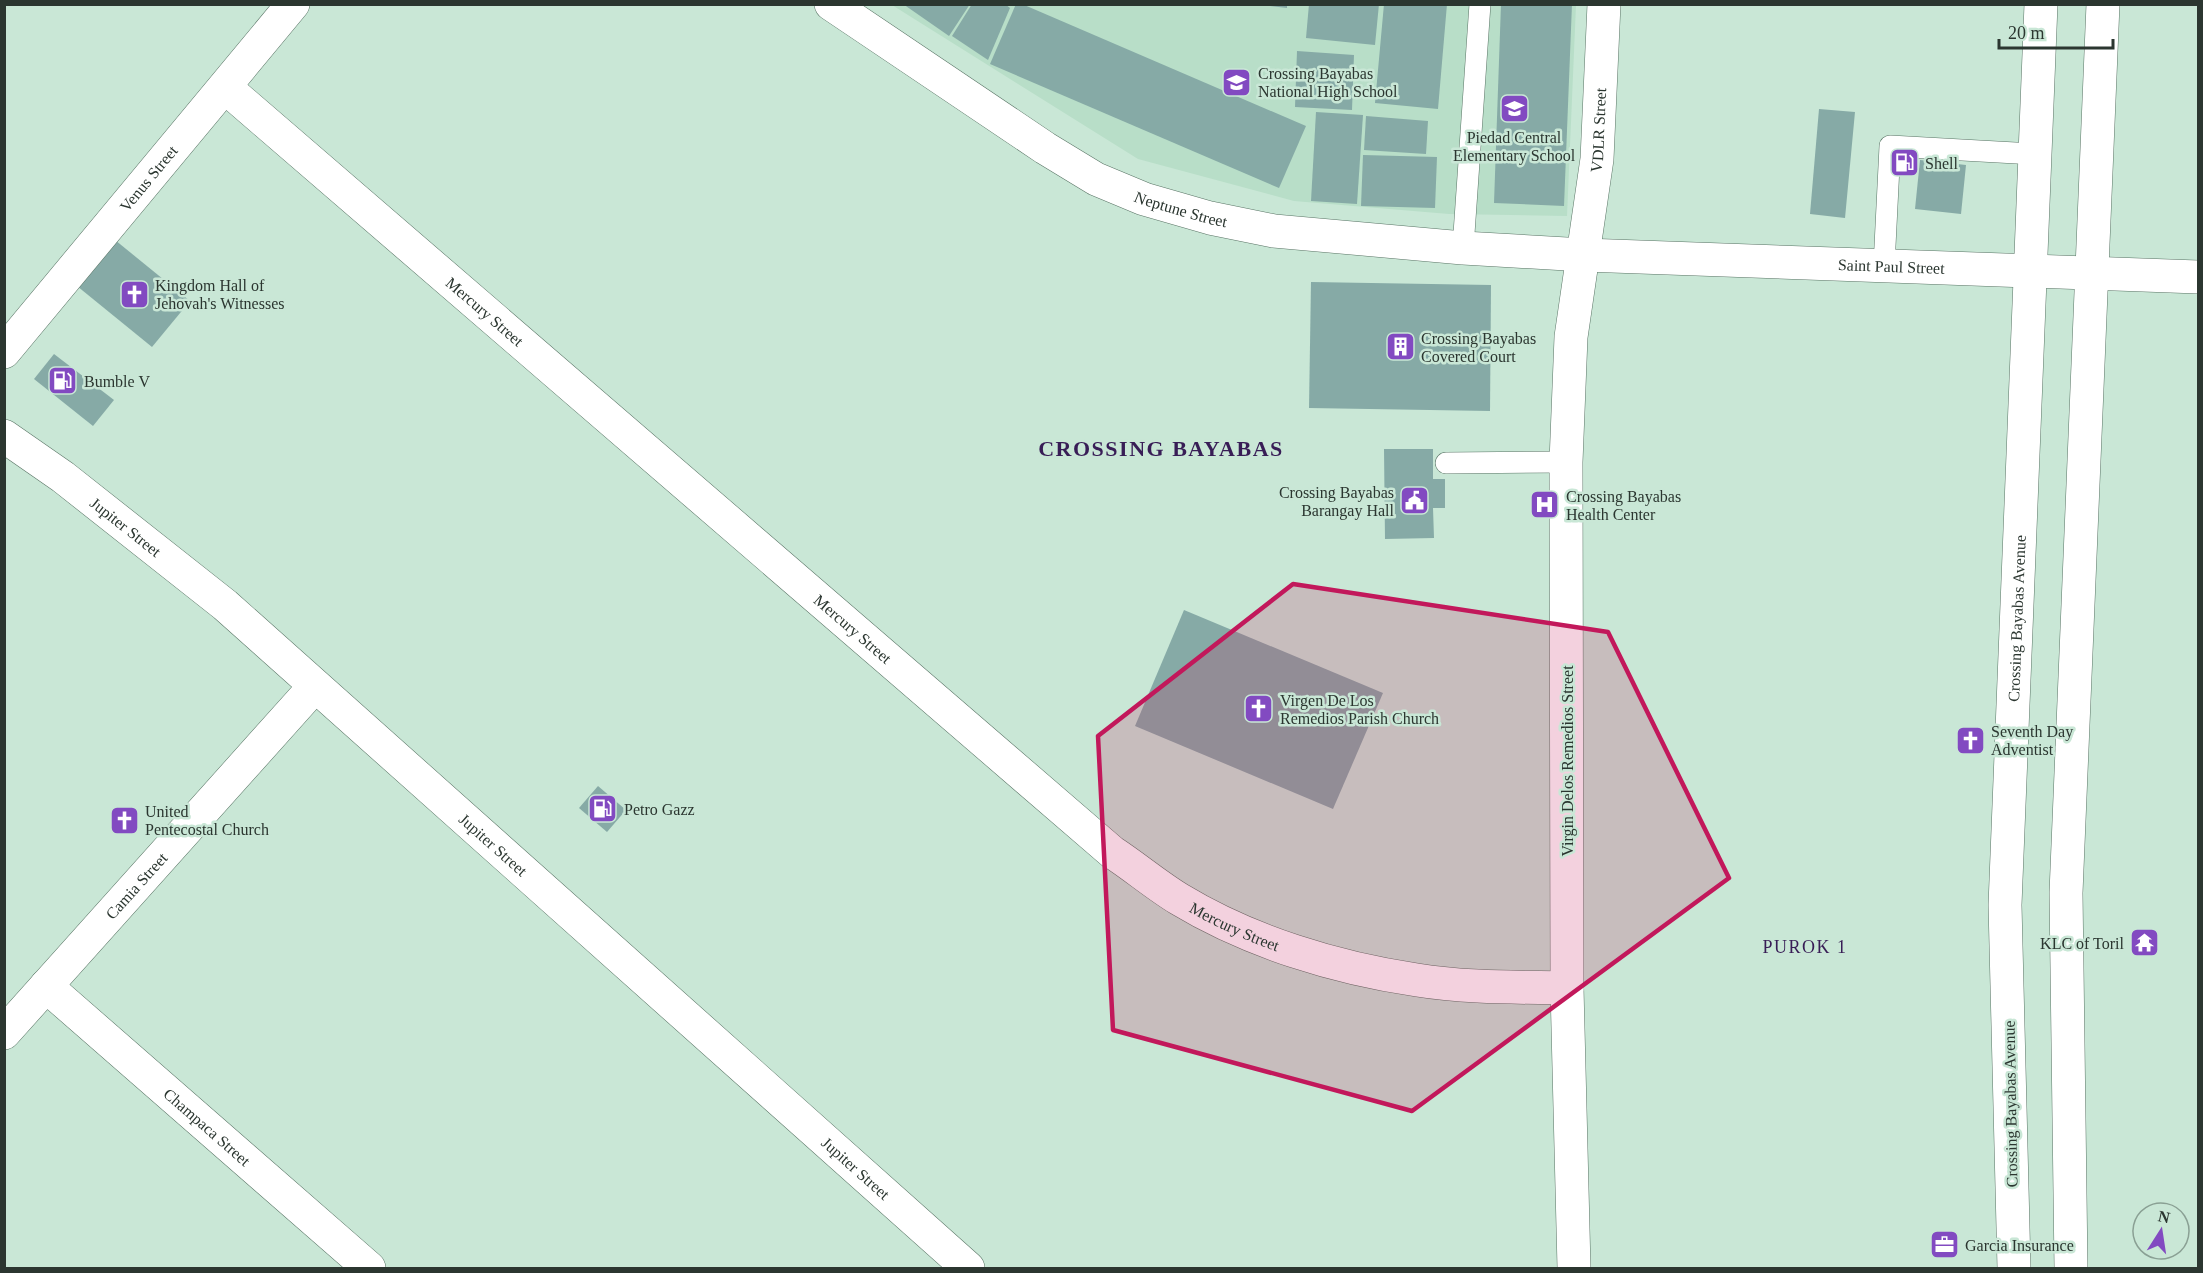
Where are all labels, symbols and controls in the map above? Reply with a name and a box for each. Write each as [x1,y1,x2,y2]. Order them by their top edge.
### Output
scale bar [1999,12,2113,50]
text: 20 m [2008,23,2045,43]
place label: Crossing Bayabas National High School [1258,65,1398,101]
school or university icon: Crossing Bayabas National High School [1221,66,1253,98]
street label: VDLR Street [1587,87,1609,174]
school or university icon: Piedad Central Elementary School [1498,93,1530,125]
place label: Piedad Central Elementary School [1453,129,1576,165]
street label: Venus Street [117,142,181,215]
fuel station icon: Shell [1888,147,1920,179]
place label: Shell [1925,155,1958,172]
street label: Neptune Street [1132,188,1229,230]
street label: Saint Paul Street [1838,256,1945,277]
street label: Mercury Street [443,274,527,350]
place label: Kingdom Hall of Jehovah's Witnesses [155,277,284,312]
church icon: Kingdom Hall of Jehovah's Witnesses [118,278,150,310]
place label: Crossing Bayabas Covered Court [1421,330,1536,365]
building icon: Crossing Bayabas Covered Court [1384,331,1416,363]
fuel station icon: Bumble V [47,365,79,397]
place label: Bumble V [84,373,150,390]
district label: CROSSING BAYABAS [1038,436,1284,461]
place label: Crossing Bayabas Barangay Hall [1279,484,1395,520]
public building icon: Crossing Bayabas Barangay Hall [1399,485,1431,517]
place label: Crossing Bayabas Health Center [1566,488,1681,523]
hospital icon: Crossing Bayabas Health Center [1529,489,1561,521]
street label: Jupiter Street [87,494,165,560]
street label: Crossing Bayabas Avenue [2005,535,2029,702]
street label: Mercury Street [811,591,895,667]
street label: Virgin Delos Remedios Street [1559,665,1577,857]
place label: Virgen De Los Remedios Parish Church [1280,692,1439,727]
church icon: Virgen De Los Remedios Parish Church [1243,693,1275,725]
place label: Seventh Day Adventist [1991,723,2073,758]
church icon: Seventh Day Adventist [1954,724,1986,756]
fuel station icon: Petro Gazz [587,793,619,825]
place label: Petro Gazz [624,801,695,818]
place label: United Pentecostal Church [145,803,269,838]
church icon: United Pentecostal Church [108,804,140,836]
street label: Jupiter Street [456,810,531,880]
street label: Camia Street [102,849,171,923]
street label: Mercury Street [1187,899,1282,954]
temple icon: KLC of Toril [2129,927,2161,959]
place label: KLC of Toril [2040,935,2125,952]
district label: PUROK 1 [1762,937,1848,957]
street label: Crossing Bayabas Avenue [2001,1020,2021,1188]
street label: Champaca Street [160,1085,254,1170]
street label: Jupiter Street [818,1134,893,1203]
north arrow [2131,1201,2191,1261]
text: N [2157,1207,2172,1226]
office icon: Garcia Insurance [1928,1229,1960,1261]
place label: Garcia Insurance [1965,1237,2074,1254]

